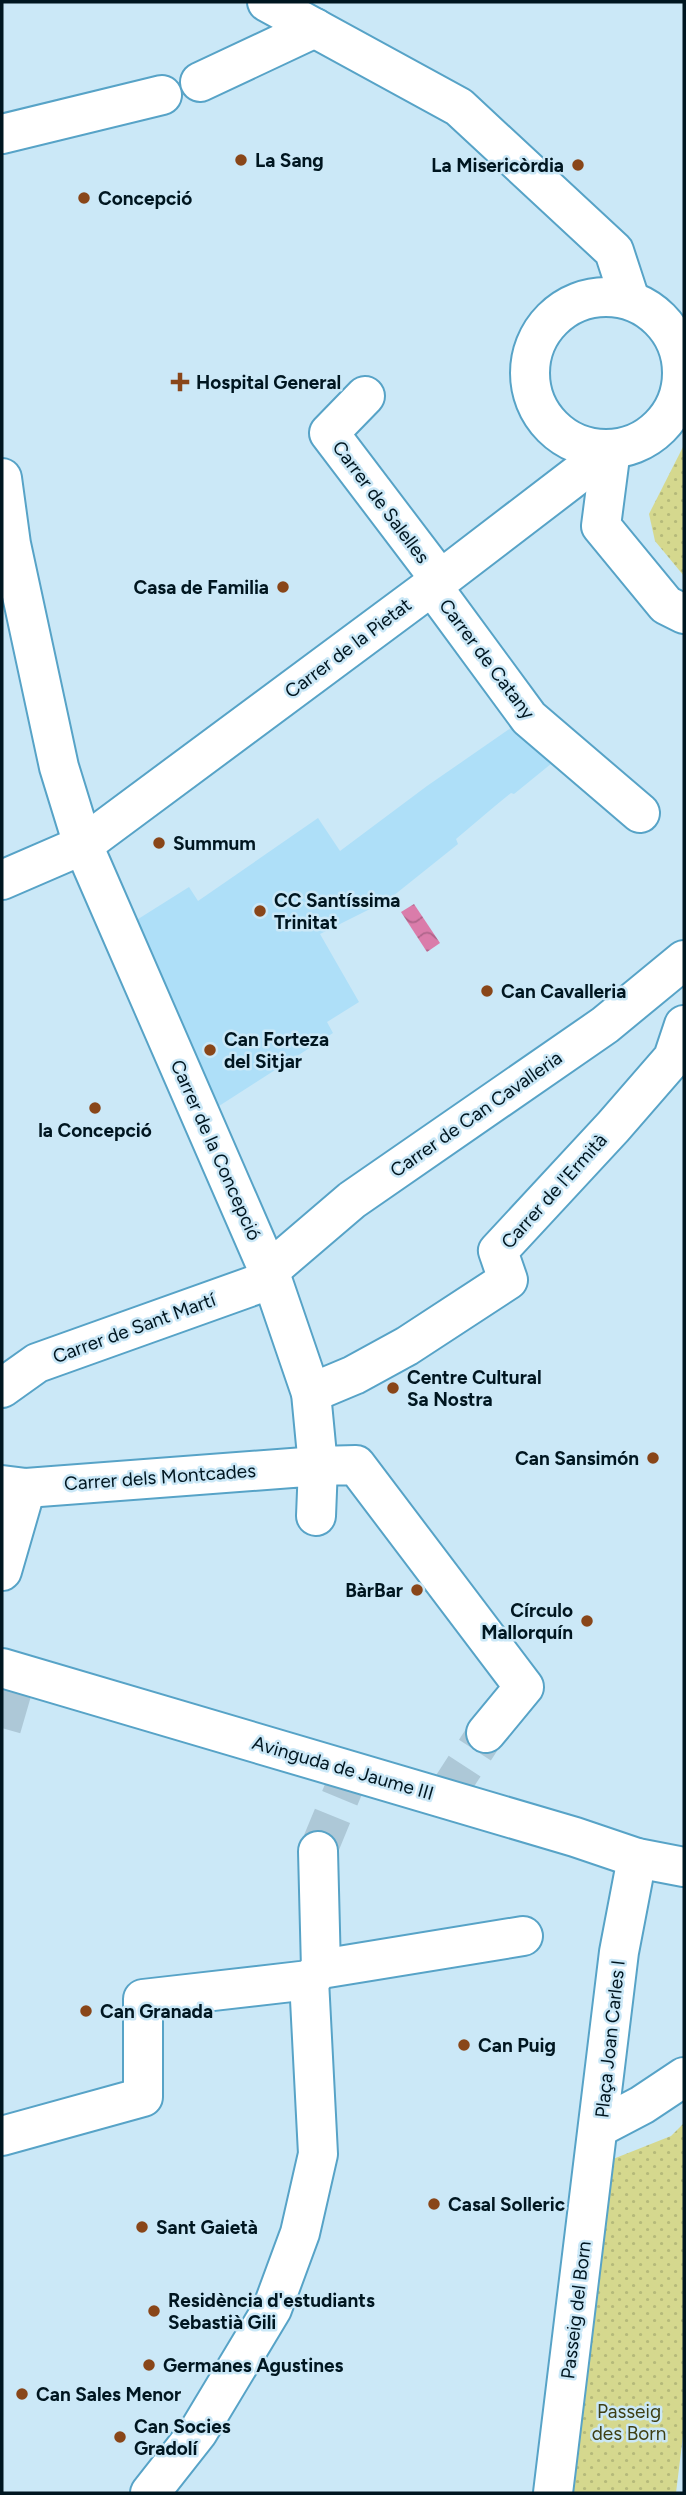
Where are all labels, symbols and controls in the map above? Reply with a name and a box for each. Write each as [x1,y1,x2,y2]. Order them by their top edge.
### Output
place label: La Sang [255,149,324,172]
marker: La Sang [233,152,249,168]
place label: La Misericòrdia [431,154,564,177]
marker: La Misericòrdia [570,157,586,173]
place label: Concepció [98,187,192,210]
marker: Concepció [76,190,92,206]
place label: Hospital General [196,371,341,394]
marker: Hospital General [170,372,190,392]
street label: Carrer de Salelles [327,436,435,568]
place label: Casa de Familia [133,576,269,599]
marker: Casa de Familia [275,579,291,595]
street label: Carrer de la Pietat [280,593,416,703]
street label: Carrer de Catany [434,594,540,724]
place label: Summum [173,832,256,855]
marker: Summum [151,835,167,851]
place label: CC Santíssima Trinitat [274,889,401,934]
marker: CC Santíssima Trinitat [252,903,268,919]
place label: Can Cavalleria [501,980,626,1003]
marker: Can Cavalleria [479,983,495,999]
place label: Can Forteza del Sitjar [224,1028,329,1073]
marker: Can Forteza del Sitjar [202,1042,218,1058]
street label: Carrer de Can Cavalleria [386,1046,566,1182]
street label: Carrer de la Concepció [166,1056,266,1244]
marker: la Concepció [87,1100,103,1116]
place label: la Concepció [38,1119,152,1142]
street label: Carrer de l'Ermità [496,1129,612,1253]
street label: Carrer de Sant Martí [49,1287,220,1368]
place label: Centre Cultural Sa Nostra [407,1366,542,1411]
marker: Centre Cultural Sa Nostra [385,1380,401,1396]
place label: Can Sansimón [515,1447,639,1470]
marker: Can Sansimón [645,1450,661,1466]
street label: Carrer dels Montcades [63,1459,257,1495]
place label: BàrBar [345,1579,403,1602]
marker: BàrBar [409,1582,425,1598]
place label: Círculo Mallorquín [481,1599,573,1644]
marker: Círculo Mallorquín [579,1613,595,1629]
street label: Avinguda de Jaume III [250,1731,436,1805]
street label: Plaça Joan Carles I [590,1959,630,2119]
place label: Can Granada [100,2000,213,2023]
marker: Can Granada [78,2003,94,2019]
place label: Can Puig [478,2034,556,2057]
marker: Can Puig [456,2037,472,2053]
place label: Casal Solleric [448,2193,565,2216]
marker: Casal Solleric [426,2196,442,2212]
place label: Sant Gaietà [156,2216,258,2239]
marker: Sant Gaietà [134,2219,150,2235]
street label: Passeig del Born [556,2240,596,2380]
place label: Residència d'estudiants Sebastià Gili [168,2289,375,2334]
marker: Residència d'estudiants Sebastià Gili [146,2303,162,2319]
place label: Germanes Agustines [163,2354,344,2377]
marker: Germanes Agustines [141,2357,157,2373]
place label: Can Sales Menor [36,2383,181,2406]
marker: Can Sales Menor [14,2386,30,2402]
park label: Passeig des Born [592,2400,666,2445]
place label: Can Socies Gradolí [134,2415,231,2460]
marker: Can Socies Gradolí [112,2429,128,2445]

